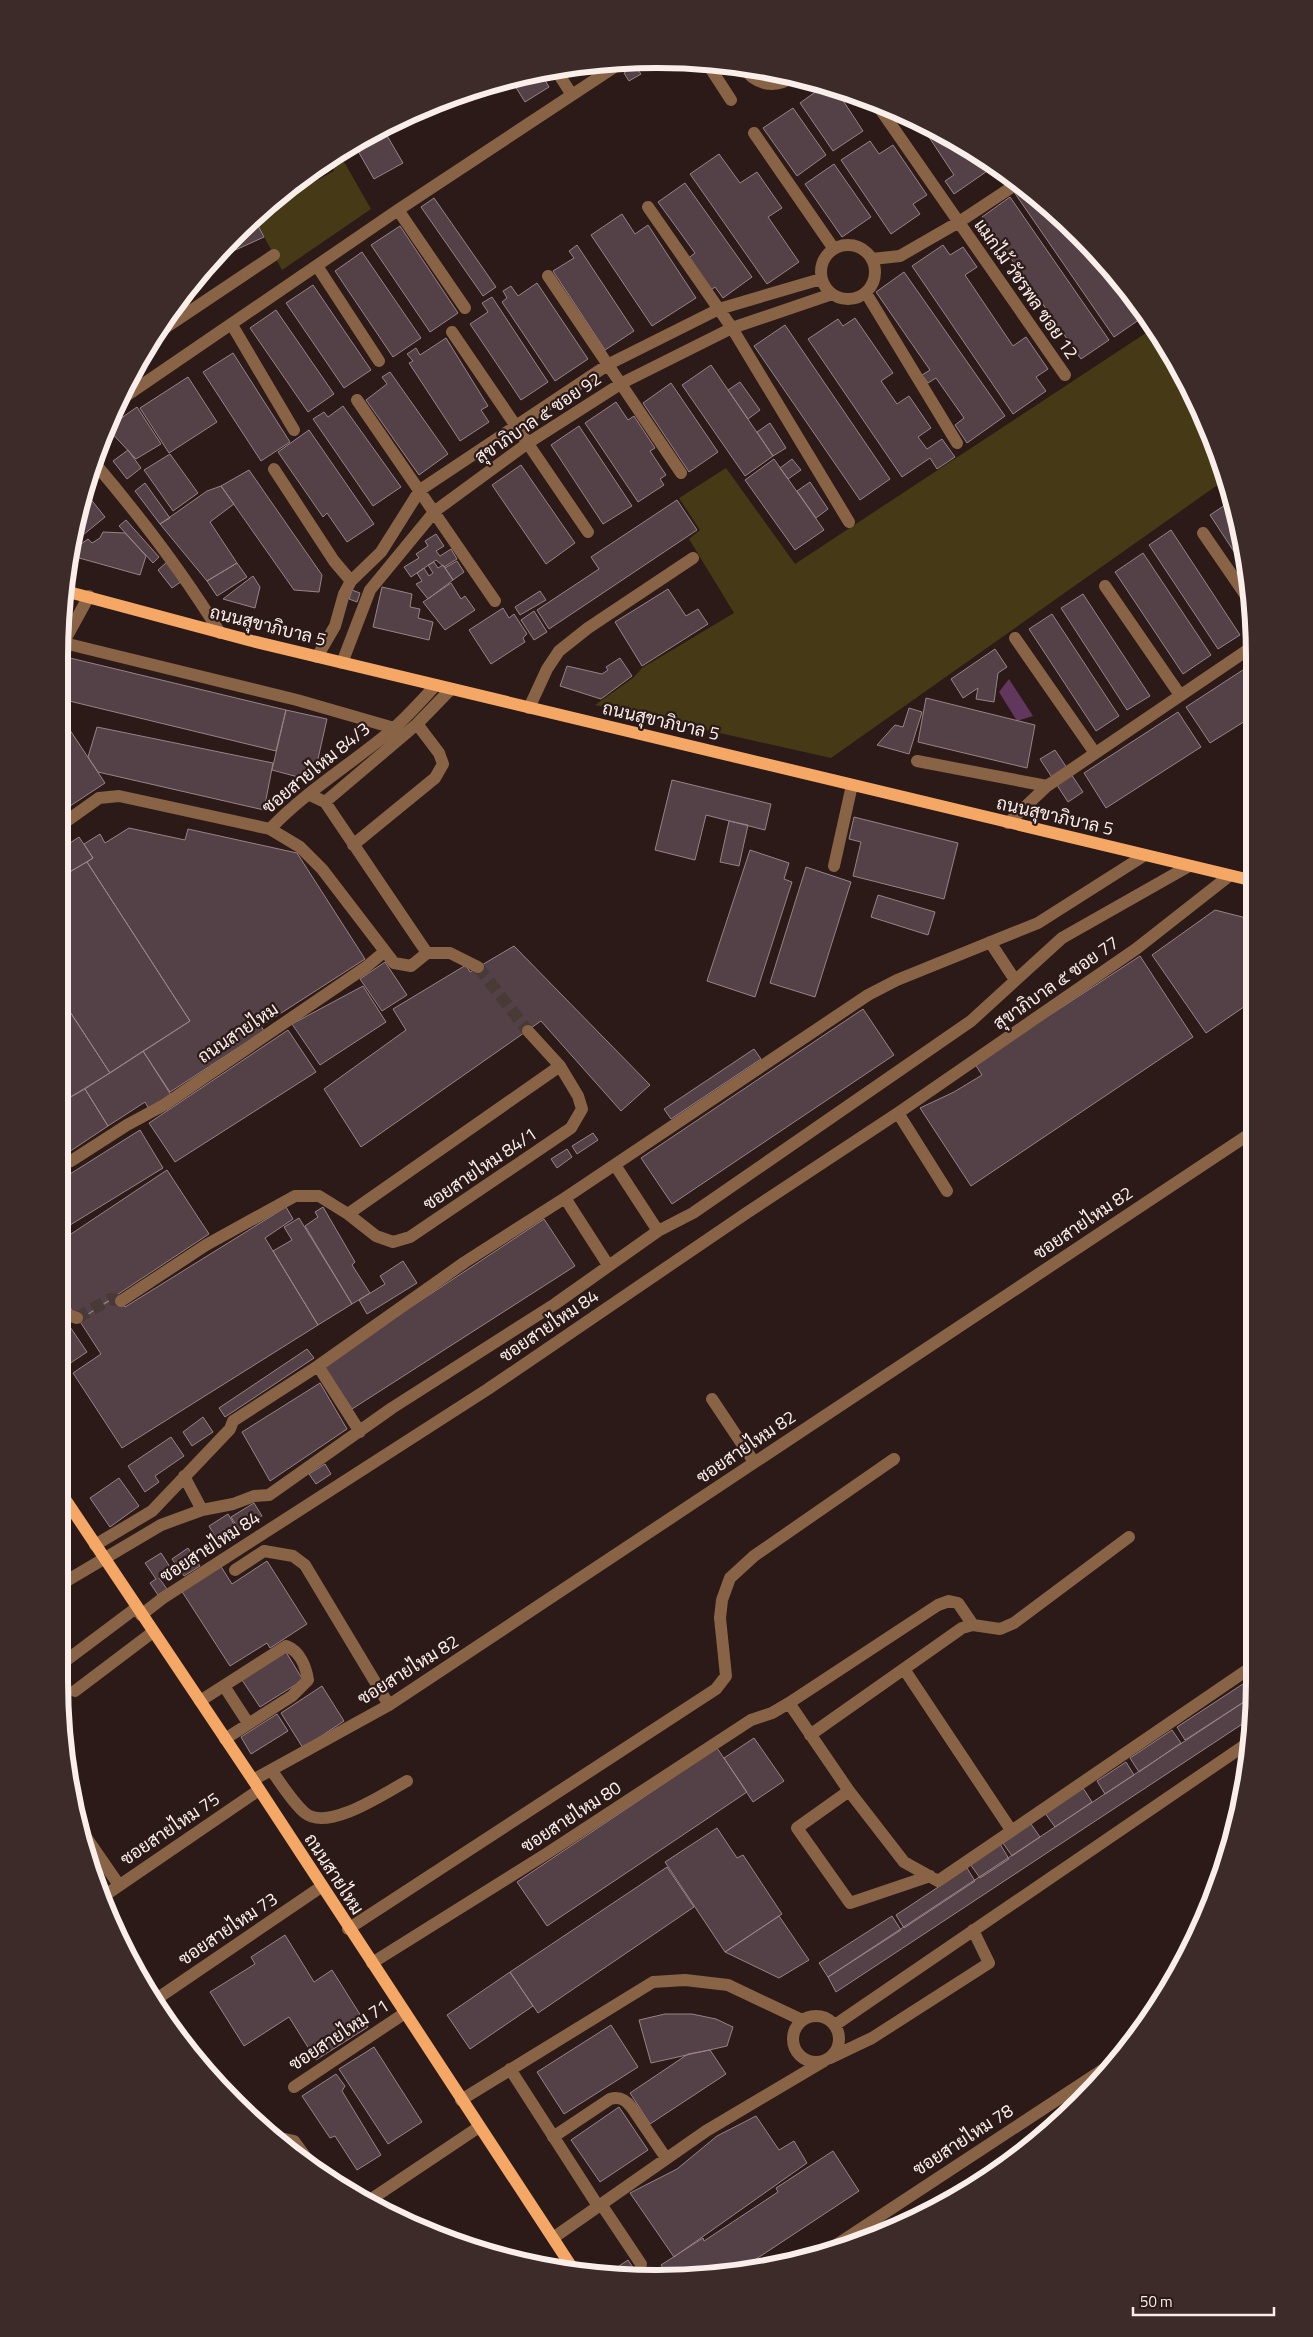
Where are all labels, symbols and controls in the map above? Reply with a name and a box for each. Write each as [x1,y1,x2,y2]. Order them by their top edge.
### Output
street label: แมกไม้ วัชรพล ซอย 12 [968,213,1085,365]
street label: สุขาภิบาล ๕ ซอย 92 [469,365,607,470]
street label: ถนนสุขาภิบาล 5 [207,598,329,653]
street label: ถนนสุขาภิบาล 5 [600,694,722,747]
street label: ซอยสายไหม 84/3 [256,715,376,820]
street label: ถนนสุขาภิบาล 5 [994,789,1116,842]
street label: สุขาภิบาล ๕ ซอย 77 [987,929,1124,1036]
street label: ถนนสายไหม [192,996,284,1070]
street label: ซอยสายไหม 84/1 [417,1120,542,1217]
street label: ซอยสายไหม 82 [1027,1179,1138,1266]
street label: ซอยสายไหม 84 [493,1282,604,1369]
street label: ซอยสายไหม 82 [690,1403,801,1490]
street label: ซอยสายไหม 84 [154,1504,265,1589]
street label: ซอยสายไหม 82 [352,1628,464,1712]
street label: ซอยสายไหม 80 [515,1774,626,1859]
street label: ซอยสายไหม 75 [114,1785,225,1872]
street label: ถนนสายไหม [298,1828,371,1920]
street label: ซอยสายไหม 73 [172,1885,283,1972]
street label: ซอยสายไหม 71 [283,1992,394,2077]
street label: ซอยสายไหม 78 [907,2097,1018,2182]
scale bar [1133,2284,1274,2316]
text: 50 m [1140,2290,1173,2313]

